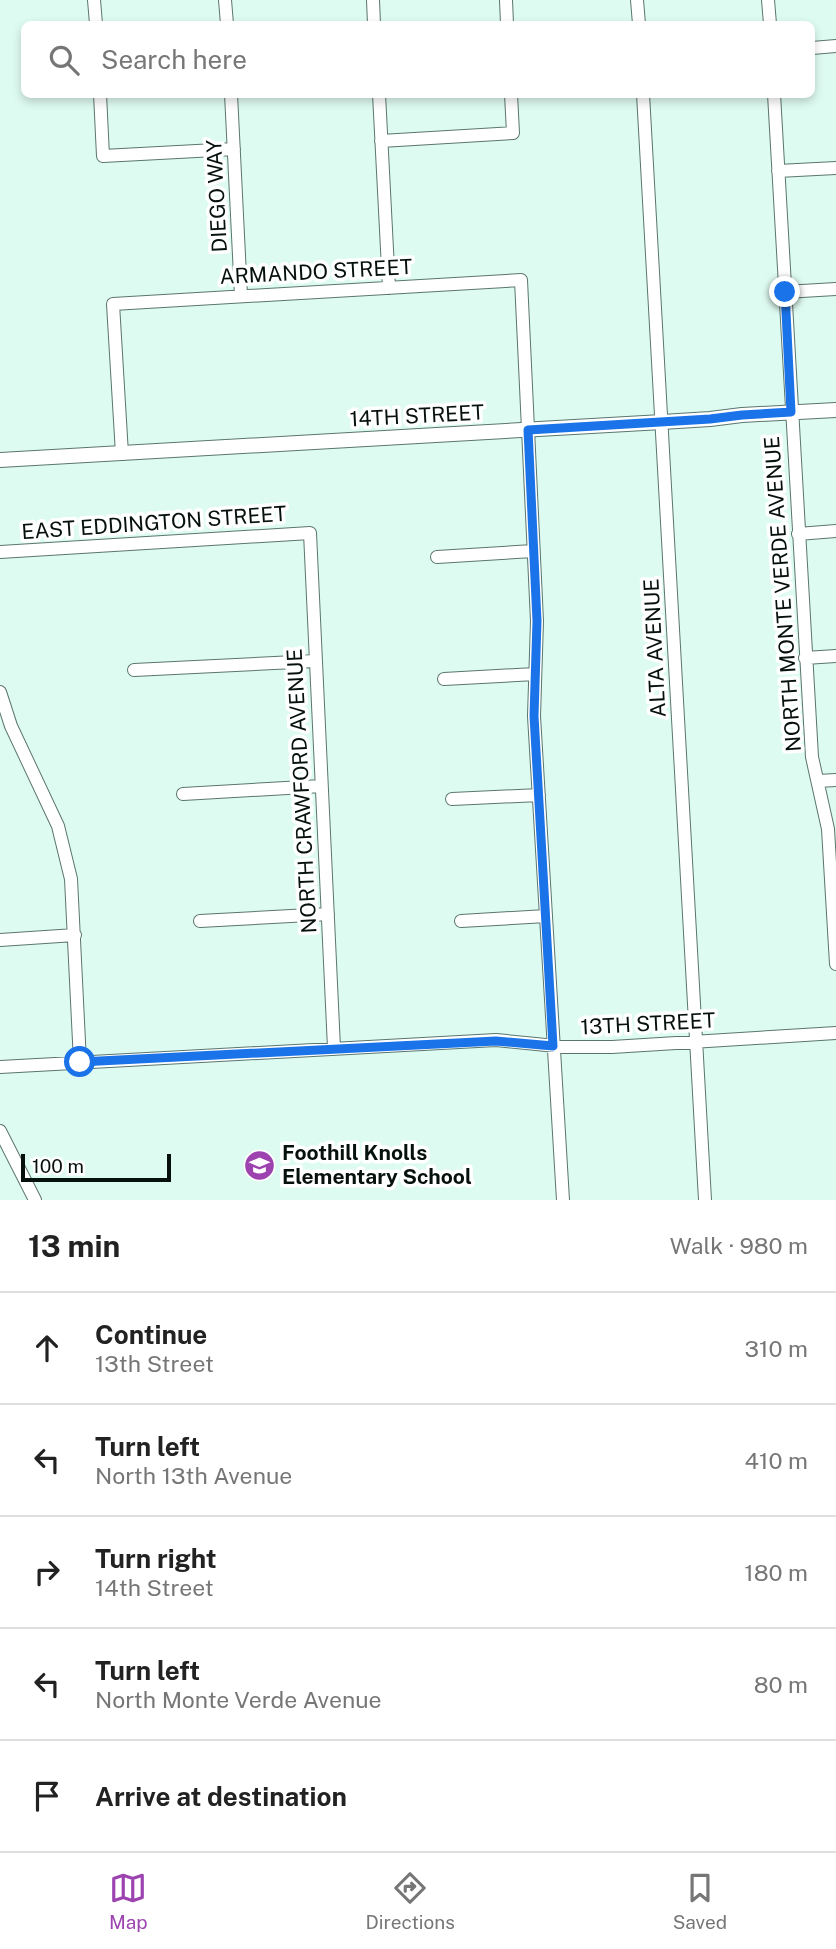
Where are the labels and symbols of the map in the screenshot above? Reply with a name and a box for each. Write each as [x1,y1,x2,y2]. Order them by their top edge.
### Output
street label: DIEGO WAY [201,139,232,253]
street label: ARMANDO STREET [219,254,413,289]
route end [769,276,800,307]
street label: 14TH STREET [349,399,485,432]
street label: NORTH MONTE VERDE AVENUE [759,435,806,753]
street label: EAST EDDINGTON STREET [21,501,287,544]
street label: ALTA AVENUE [638,578,671,718]
street label: NORTH CRAWFORD AVENUE [282,648,321,934]
street label: 13TH STREET [580,1007,716,1040]
route start [64,1046,95,1077]
place label: Foothill Knolls Elementary School [282,1140,472,1189]
school or university icon: Foothill Knolls Elementary School [242,1148,276,1182]
scale bar [21,1151,172,1183]

